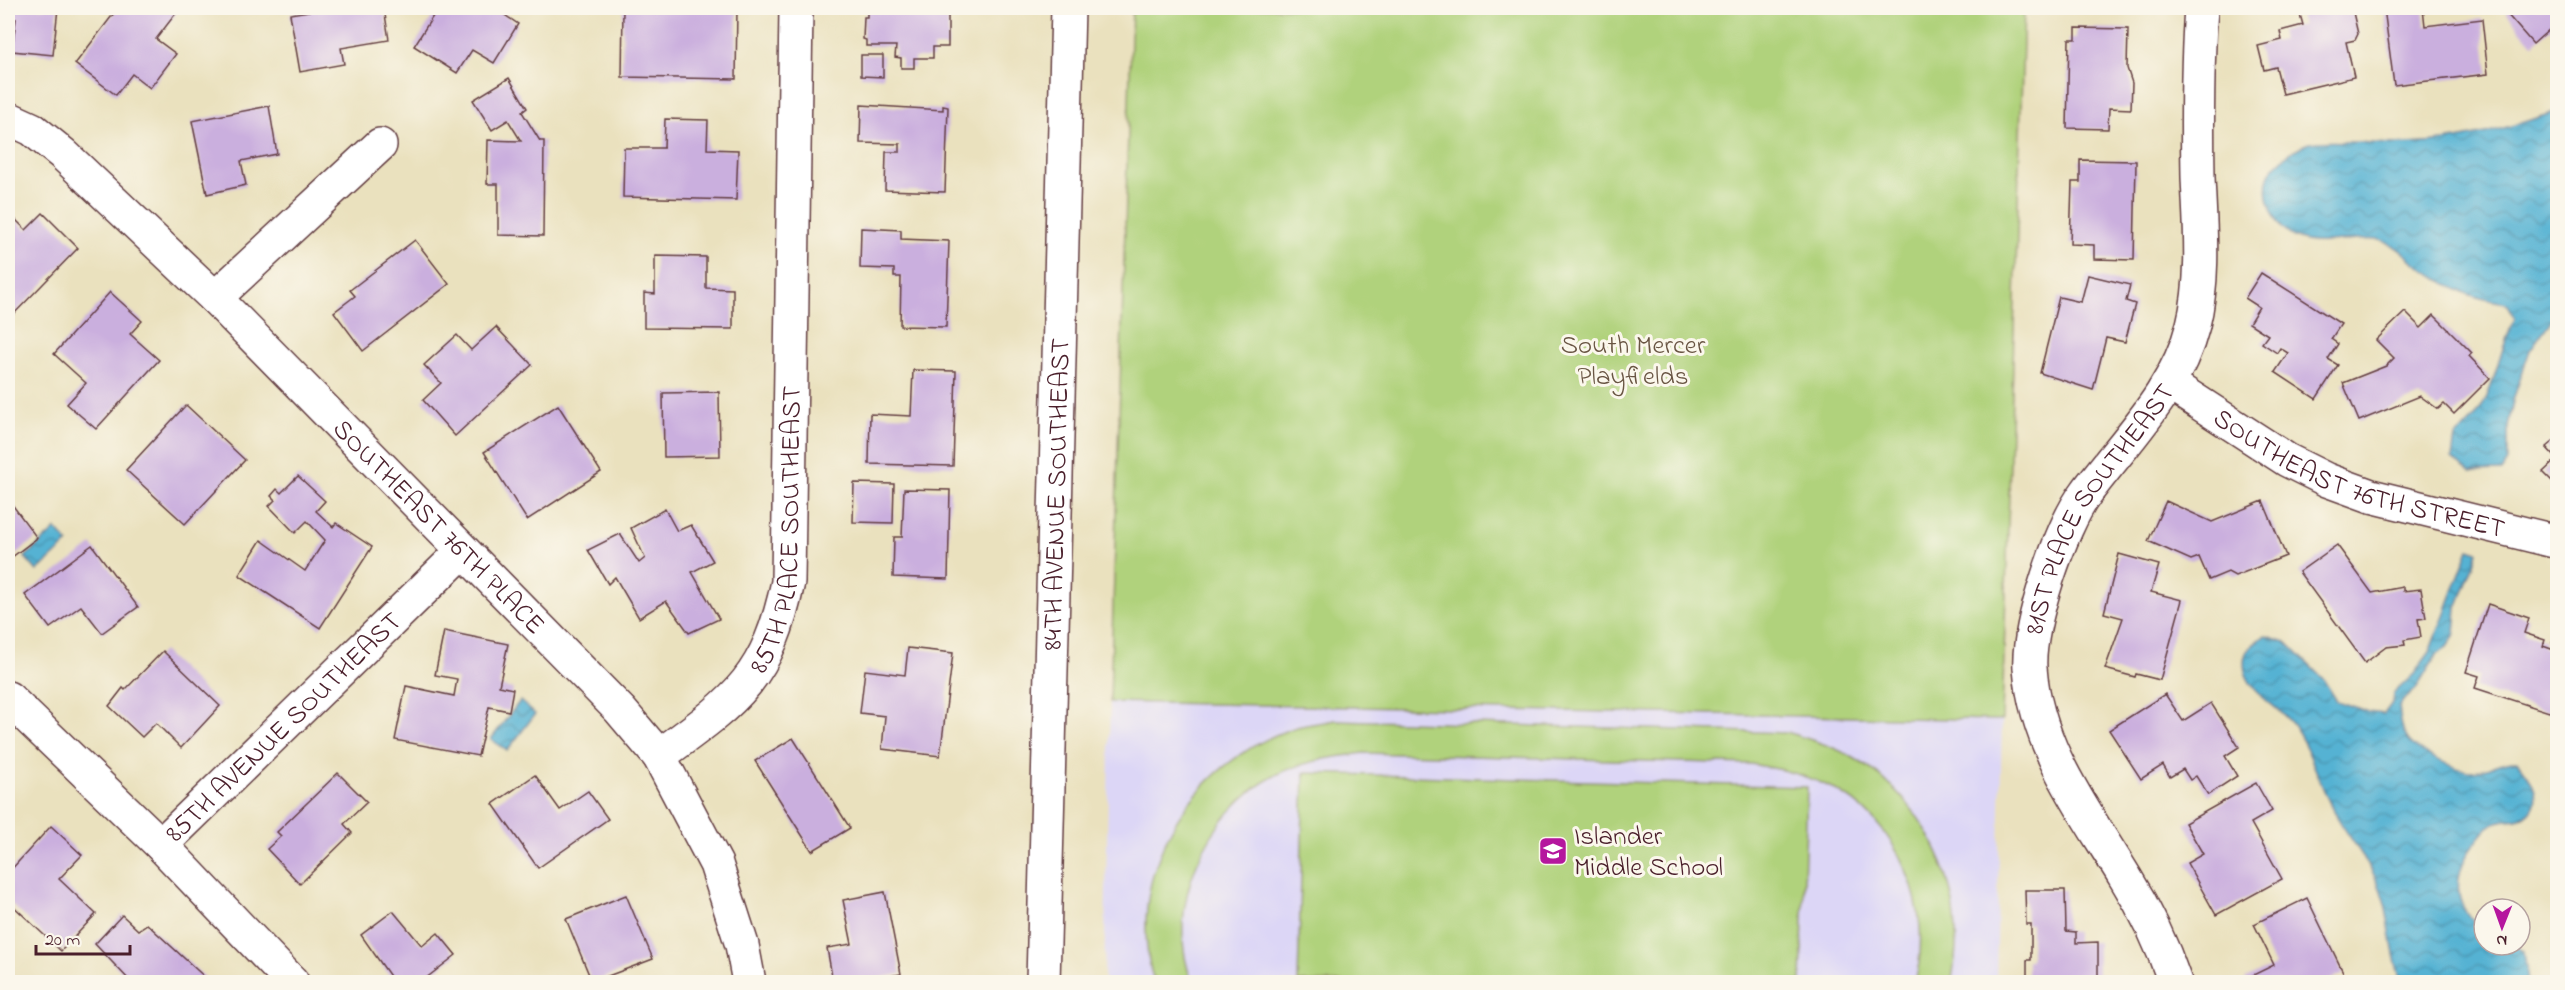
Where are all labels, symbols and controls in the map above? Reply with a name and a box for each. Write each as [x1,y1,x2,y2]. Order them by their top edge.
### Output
park label: South Mercer Playfields [1561,327,1706,397]
street label: 84TH AVENUE SOUTHEAST [1035,338,1082,651]
street label: 81ST PLACE SOUTHEAST [2016,376,2186,638]
street label: 85TH PLACE SOUTHEAST [741,385,813,682]
street label: SOUTHEAST 76TH STREET [2205,400,2508,550]
street label: SOUTHEAST 76TH PLACE [322,411,553,645]
street label: 85TH AVENUE SOUTHEAST [157,604,412,853]
place label: Islander Middle School [1574,818,1723,888]
school or university icon: Islander Middle School [1537,835,1569,867]
north arrow [2472,897,2532,957]
scale bar [36,918,130,956]
text: 20 m [45,928,80,954]
text: N [2496,928,2507,952]

